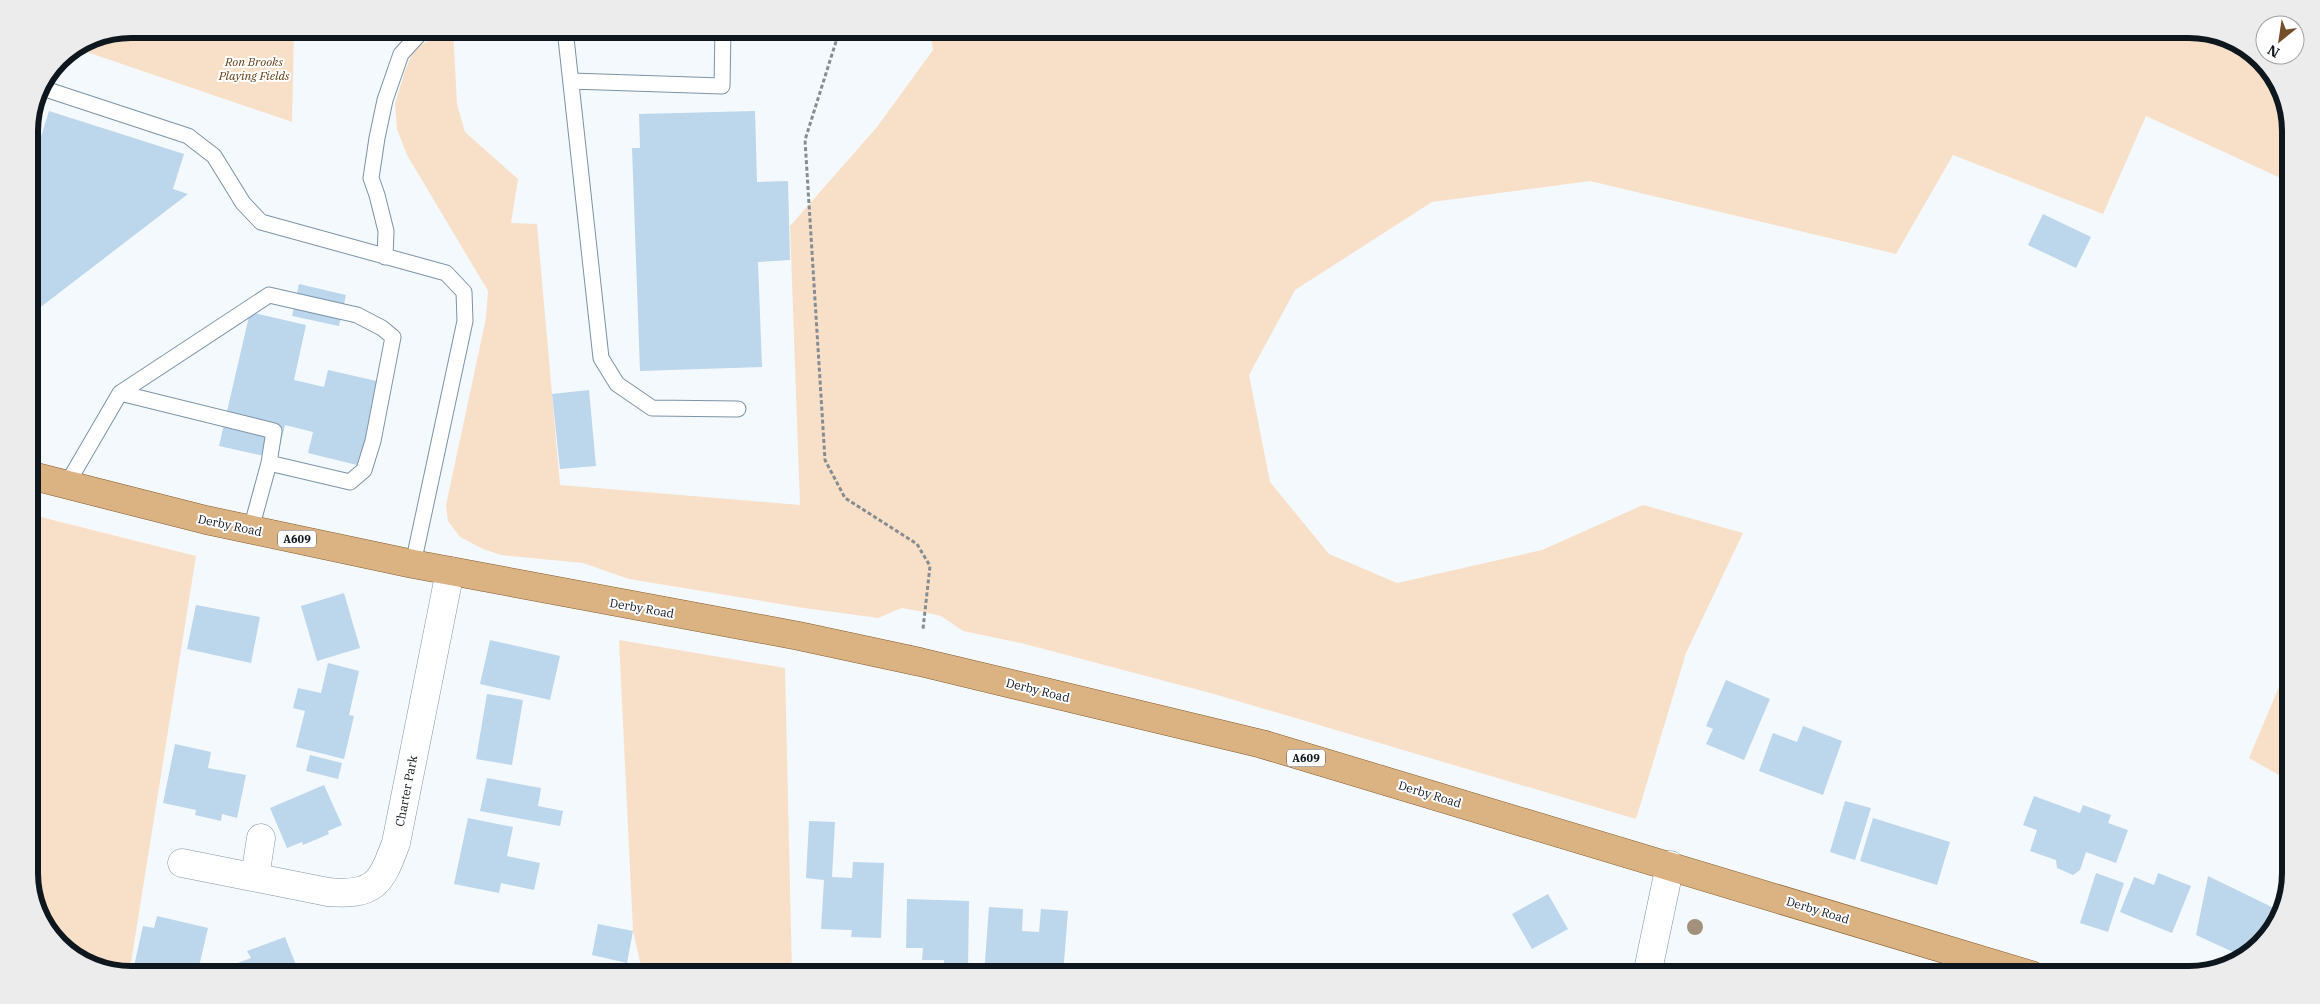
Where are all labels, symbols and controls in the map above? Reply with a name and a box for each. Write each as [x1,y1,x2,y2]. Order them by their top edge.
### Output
north arrow [2255,15,2305,65]
text: N [2264,41,2283,62]
park label: Ron Brooks Playing Fields [218,54,290,83]
street label: Derby Road [197,511,263,539]
road number: A609 [278,530,316,548]
street label: Derby Road [609,595,675,621]
street label: Derby Road [1005,675,1071,705]
road number: A609 [1287,750,1325,766]
street label: Charter Park [392,754,420,828]
street label: Derby Road [1397,777,1463,811]
street label: Derby Road [1785,893,1851,927]

